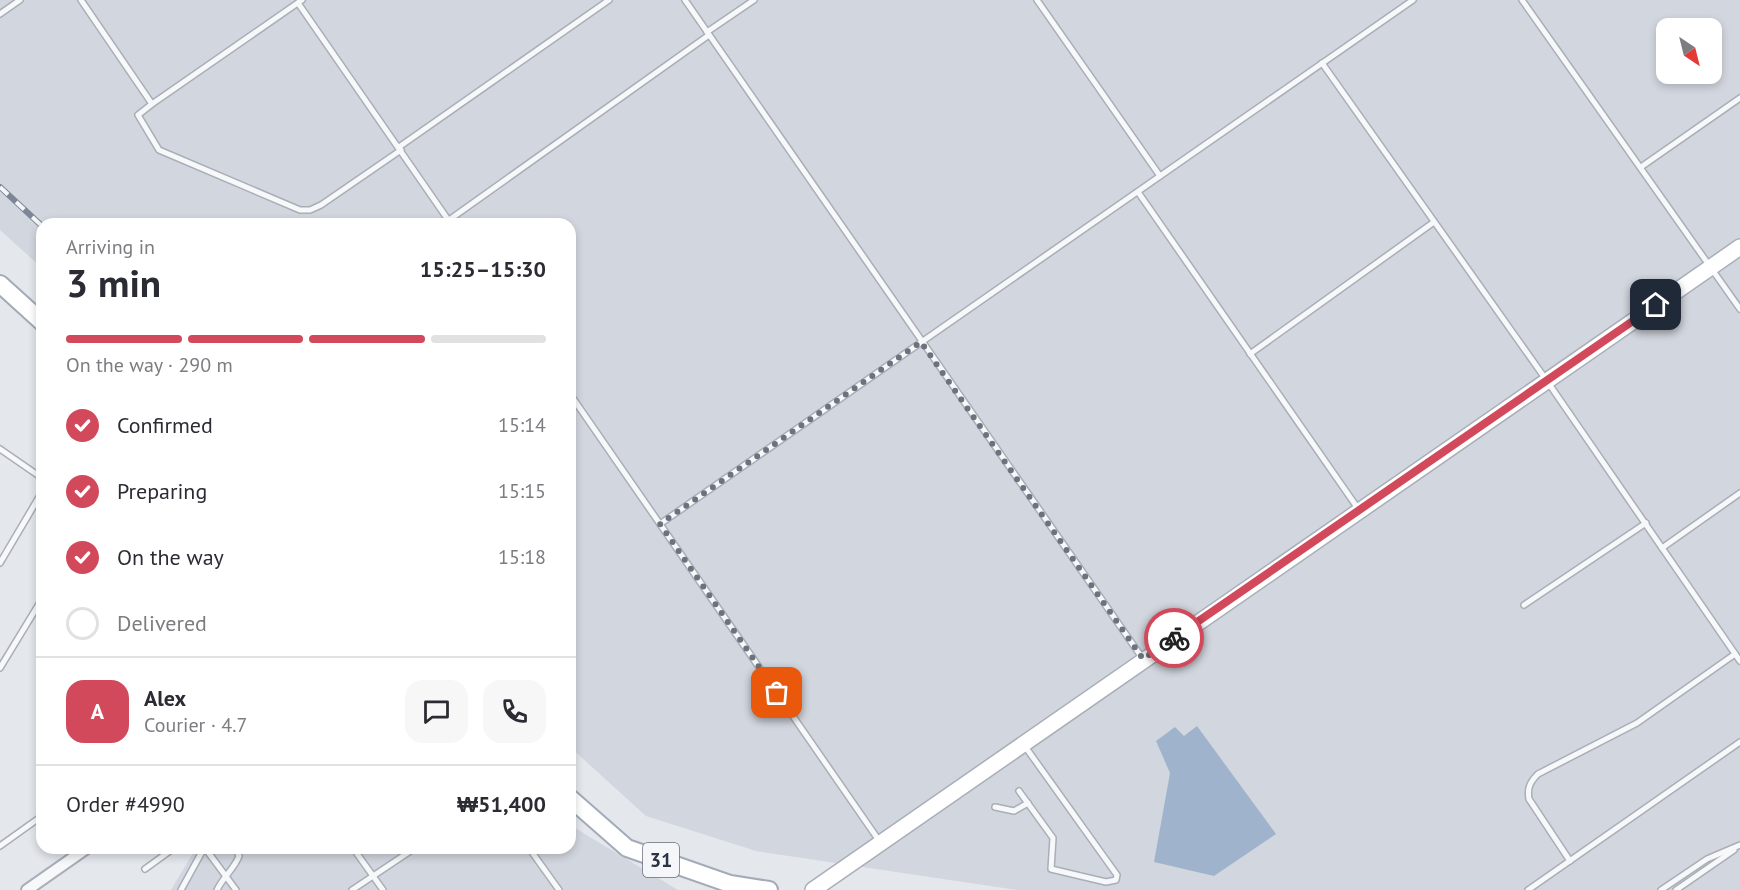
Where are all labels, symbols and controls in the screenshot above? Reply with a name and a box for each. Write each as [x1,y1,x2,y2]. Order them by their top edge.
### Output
north arrow [1656,18,1722,84]
map controls [1656,18,1722,84]
text: Arriving in [66,234,155,260]
text: 15:25–15:30 [420,255,546,283]
text: 3 min [66,257,161,308]
pin [1630,279,1681,330]
icon: home [1639,288,1672,321]
text: On the way · 290 m [66,352,233,378]
icon: check [66,409,99,442]
text: Confirmed [117,411,213,439]
text: 15:14 [498,412,546,438]
icon: check [66,475,99,508]
text: Preparing [117,477,207,505]
text: 15:15 [498,478,546,504]
icon: check [66,541,99,574]
text: On the way [117,543,224,571]
text: 15:18 [498,544,546,570]
courier [1144,608,1204,668]
text: Delivered [117,609,207,637]
icon: bike [1158,622,1191,655]
pin [751,667,802,718]
icon: bag [760,676,793,709]
button: chat [405,680,468,743]
button: phone [483,680,546,743]
text: Alex [144,684,186,712]
text: A [91,697,104,725]
text: Courier · 4.7 [144,712,247,738]
text: Order #4990 [66,790,185,818]
text: ₩51,400 [457,790,546,818]
road number: 31 [643,843,679,877]

